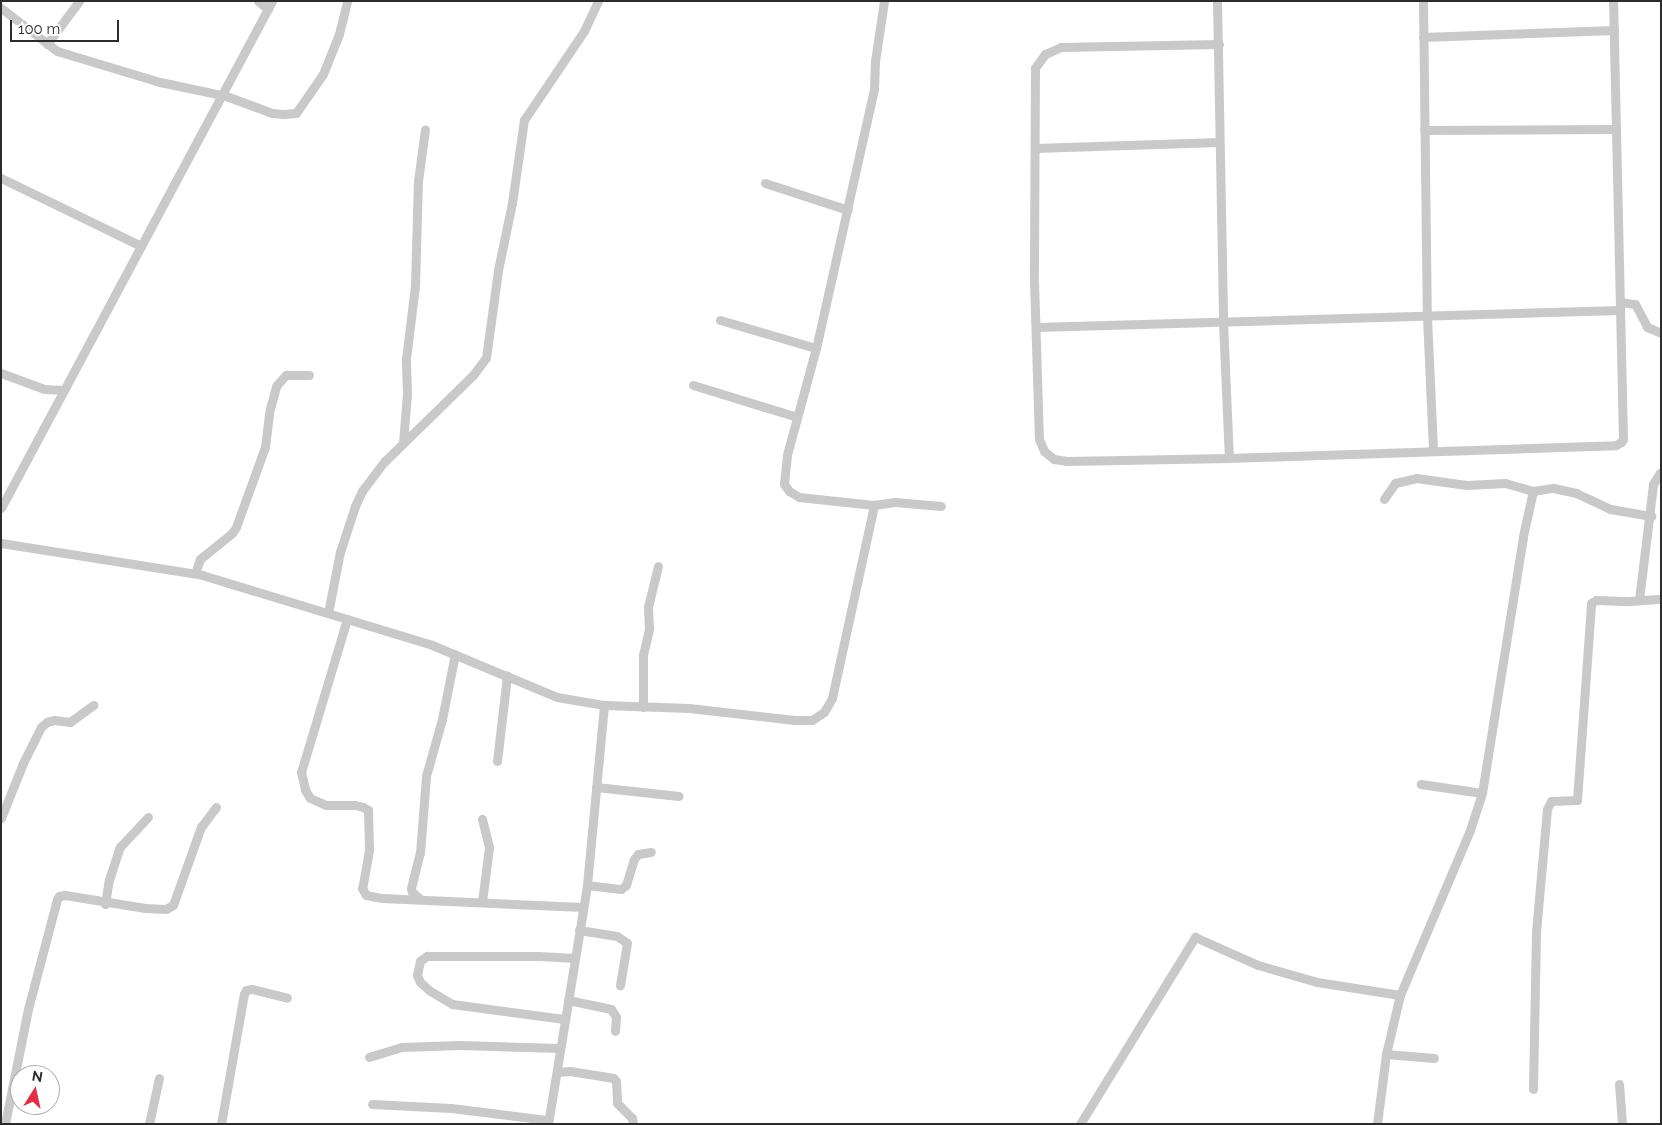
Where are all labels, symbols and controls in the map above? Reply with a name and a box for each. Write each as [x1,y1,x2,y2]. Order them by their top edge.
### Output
scale bar [12,10,121,42]
text: 100 m [18,20,60,38]
north arrow [10,1065,60,1115]
text: N [31,1067,44,1085]

